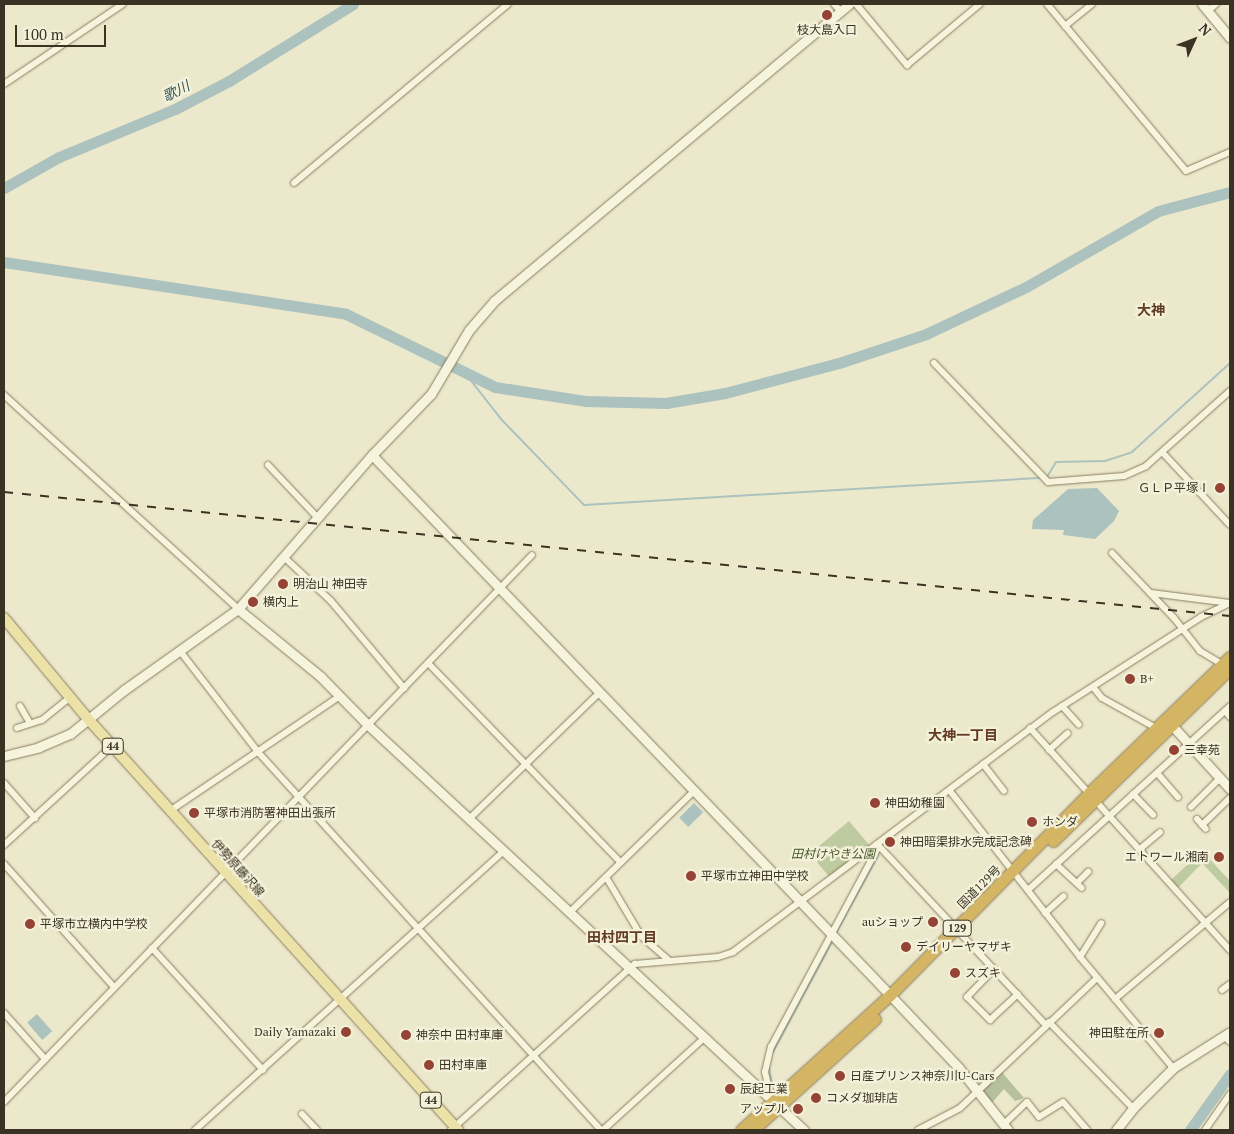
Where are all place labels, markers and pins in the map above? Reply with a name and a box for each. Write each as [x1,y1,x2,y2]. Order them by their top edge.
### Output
marker: 枝大島入口 [821,9,833,21]
place label: 枝大島入口 [797,23,857,37]
place label: ＧＬＰ平塚Ⅰ [1138,481,1210,495]
marker: ＧＬＰ平塚Ⅰ [1214,482,1226,494]
place label: 明治山 神田寺 [293,577,368,591]
marker: 明治山 神田寺 [277,578,289,590]
place label: 横内上 [263,595,299,609]
marker: 横内上 [247,596,259,608]
place label: B+ [1140,672,1154,686]
marker: B+ [1124,673,1136,685]
place label: 三幸苑 [1184,743,1220,757]
marker: 三幸苑 [1168,744,1180,756]
place label: 神田幼稚園 [885,796,945,810]
marker: 神田幼稚園 [869,797,881,809]
place label: 平塚市消防署神田出張所 [204,806,336,820]
marker: 平塚市消防署神田出張所 [188,807,200,819]
place label: ホンダ [1042,815,1078,829]
marker: ホンダ [1026,816,1038,828]
place label: 神田暗渠排水完成記念碑 [900,835,1032,849]
marker: 神田暗渠排水完成記念碑 [884,836,896,848]
place label: エトワール湘南 [1125,850,1209,864]
marker: エトワール湘南 [1213,851,1225,863]
place label: 平塚市立神田中学校 [701,869,809,883]
marker: 平塚市立神田中学校 [685,870,697,882]
place label: auショップ [862,915,923,929]
marker: auショップ [927,916,939,928]
place label: 平塚市立横内中学校 [40,917,148,931]
marker: 平塚市立横内中学校 [24,918,36,930]
place label: デイリーヤマザキ [916,940,1012,954]
marker: デイリーヤマザキ [900,941,912,953]
place label: スズキ [965,966,1001,980]
marker: スズキ [949,967,961,979]
place label: Daily Yamazaki [254,1025,336,1039]
marker: Daily Yamazaki [340,1026,352,1038]
place label: 神田駐在所 [1089,1026,1149,1040]
marker: 神田駐在所 [1153,1027,1165,1039]
place label: 神奈中 田村車庫 [416,1028,503,1042]
marker: 神奈中 田村車庫 [400,1029,412,1041]
place label: 田村車庫 [439,1058,487,1072]
marker: 田村車庫 [423,1059,435,1071]
place label: 日産プリンス神奈川U-Cars [850,1069,995,1083]
marker: 日産プリンス神奈川U-Cars [834,1070,846,1082]
place label: 辰起工業 [740,1082,788,1096]
marker: 辰起工業 [724,1083,736,1095]
place label: コメダ珈琲店 [826,1091,898,1105]
marker: コメダ珈琲店 [810,1092,822,1104]
place label: アップル [740,1102,788,1116]
marker: アップル [792,1103,804,1115]

